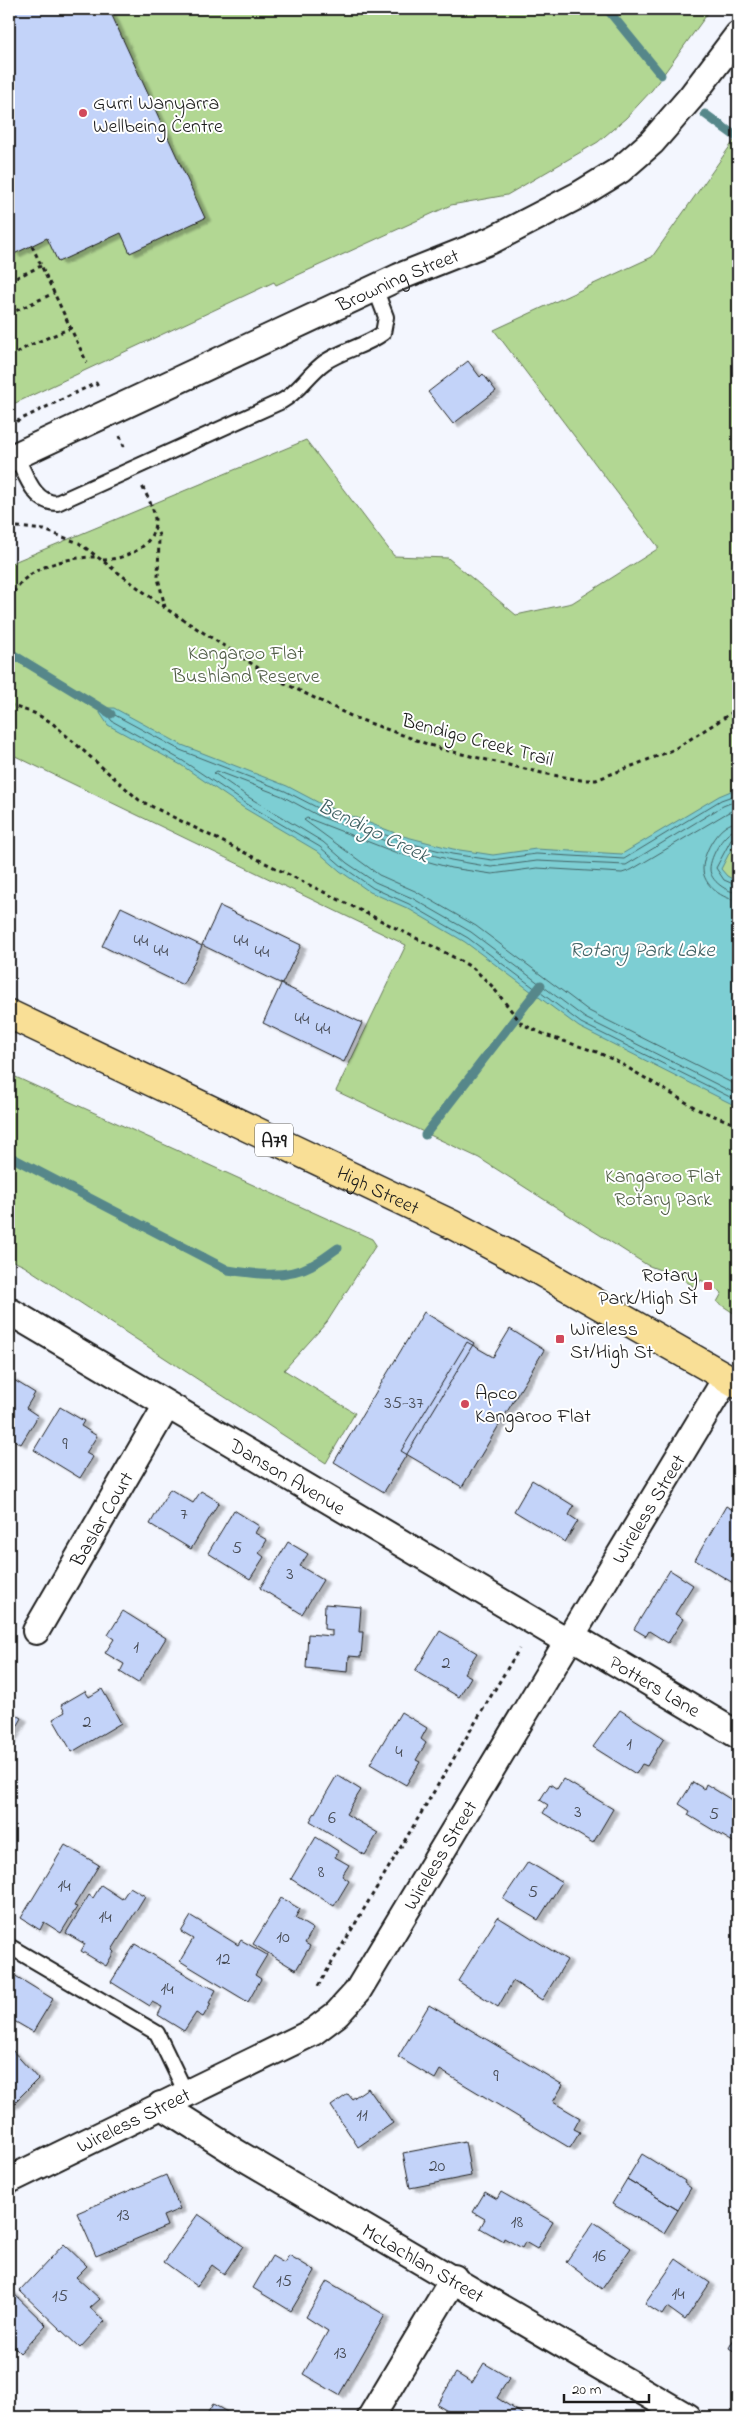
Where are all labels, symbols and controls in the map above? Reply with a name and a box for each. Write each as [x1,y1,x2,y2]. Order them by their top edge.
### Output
place label: Gurri Wanyarra Wellbeing Centre [93,90,223,143]
marker: Gurri Wanyarra Wellbeing Centre [77,107,89,119]
street label: Browning Street [332,242,464,322]
park label: Kangaroo Flat Bushland Reserve [171,640,320,692]
street label: Bendigo Creek Trail [397,707,556,777]
water label: Bendigo Creek [312,792,435,873]
house number: 44 [134,929,149,955]
house number: 44 [234,929,249,955]
water label: Rotary Park Lake [569,936,716,966]
house number: 44 [154,939,169,965]
house number: 44 [255,940,270,966]
house number: 44 [295,1007,310,1033]
house number: 44 [316,1017,331,1043]
road number: A79 [255,1124,293,1156]
street label: High Street [331,1160,424,1224]
park label: Kangaroo Flat Rotary Park [605,1163,721,1215]
place label: Rotary Park/High St [598,1262,698,1315]
marker: Rotary Park/High St [702,1280,714,1292]
place label: Wireless St/High St [570,1316,654,1369]
marker: Wireless St/High St [554,1333,566,1345]
place label: Apco Kangaroo Flat [475,1380,591,1433]
house number: 35-37 [384,1391,424,1417]
marker: Apco Kangaroo Flat [459,1398,471,1410]
house number: 9 [62,1432,68,1458]
street label: Danson Avenue [222,1432,350,1524]
street label: Wireless Street [606,1449,694,1570]
street label: Baslar Court [64,1467,143,1574]
house number: 7 [180,1502,188,1528]
house number: 5 [232,1536,242,1562]
house number: 3 [286,1562,294,1588]
house number: 1 [133,1635,139,1661]
street label: Potters Lane [603,1649,705,1726]
house number: 2 [442,1651,451,1677]
house number: 2 [83,1710,92,1736]
house number: 1 [626,1732,632,1758]
house number: 4 [395,1740,403,1766]
street label: Wireless Street [397,1795,486,1916]
house number: 3 [574,1800,582,1826]
house number: 5 [709,1802,719,1828]
house number: 6 [328,1806,336,1832]
house number: 8 [318,1860,325,1886]
house number: 14 [57,1874,71,1900]
house number: 5 [528,1880,538,1906]
house number: 14 [98,1905,112,1931]
house number: 10 [276,1925,290,1951]
house number: 12 [216,1947,230,1973]
house number: 14 [160,1977,174,2003]
house number: 9 [493,2064,499,2090]
street label: Wireless Street [72,2082,196,2162]
house number: 11 [356,2103,368,2129]
house number: 20 [429,2154,446,2180]
house number: 13 [116,2203,130,2229]
house number: 18 [511,2210,523,2236]
street label: McLachlan Street [356,2217,489,2312]
house number: 16 [592,2244,606,2270]
house number: 15 [276,2269,292,2295]
house number: 14 [671,2282,685,2308]
house number: 15 [52,2284,68,2310]
house number: 13 [333,2341,347,2367]
scale bar [564,2371,650,2403]
text: 20 m [572,2379,602,2401]

